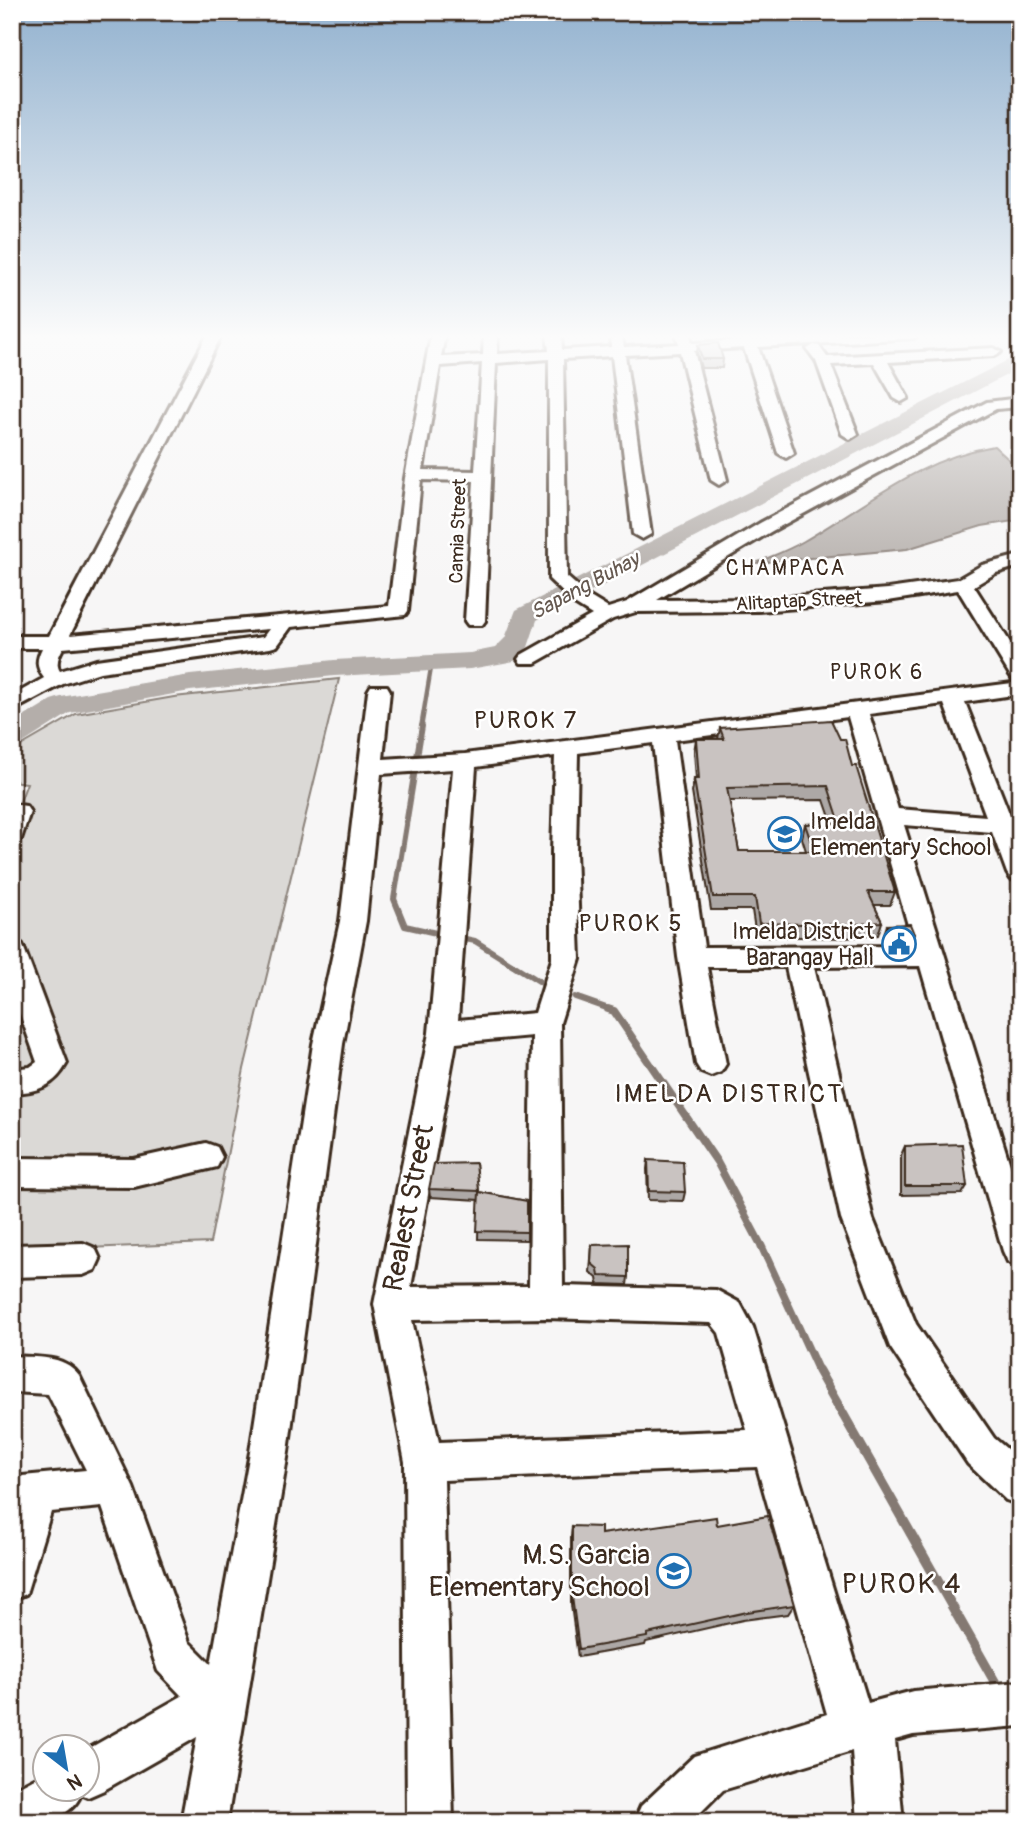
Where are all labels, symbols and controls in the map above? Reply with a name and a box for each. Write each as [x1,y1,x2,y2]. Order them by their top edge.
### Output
street label: Camia Street [444,478,472,584]
water label: Sapang Buhay [526,545,647,626]
district label: CHAMPACA [726,555,846,582]
street label: Alitaptap Street [735,586,863,616]
district label: PUROK 6 [830,659,924,686]
district label: PUROK 7 [474,706,578,735]
place label: Imelda Elementary School [810,807,992,862]
school or university icon: Imelda Elementary School [766,815,804,853]
district label: PUROK 5 [579,909,683,938]
place label: Imelda District Barangay Hall [732,917,875,972]
public building icon: Imelda District Barangay Hall [880,925,918,963]
district label: IMELDA DISTRICT [614,1078,844,1110]
street label: Realest Street [376,1121,442,1294]
place label: M.S. Garcia Elementary School [429,1538,650,1605]
school or university icon: M.S. Garcia Elementary School [655,1552,693,1590]
district label: PUROK 4 [841,1567,963,1602]
north arrow [32,1732,102,1802]
text: N [62,1768,86,1795]

